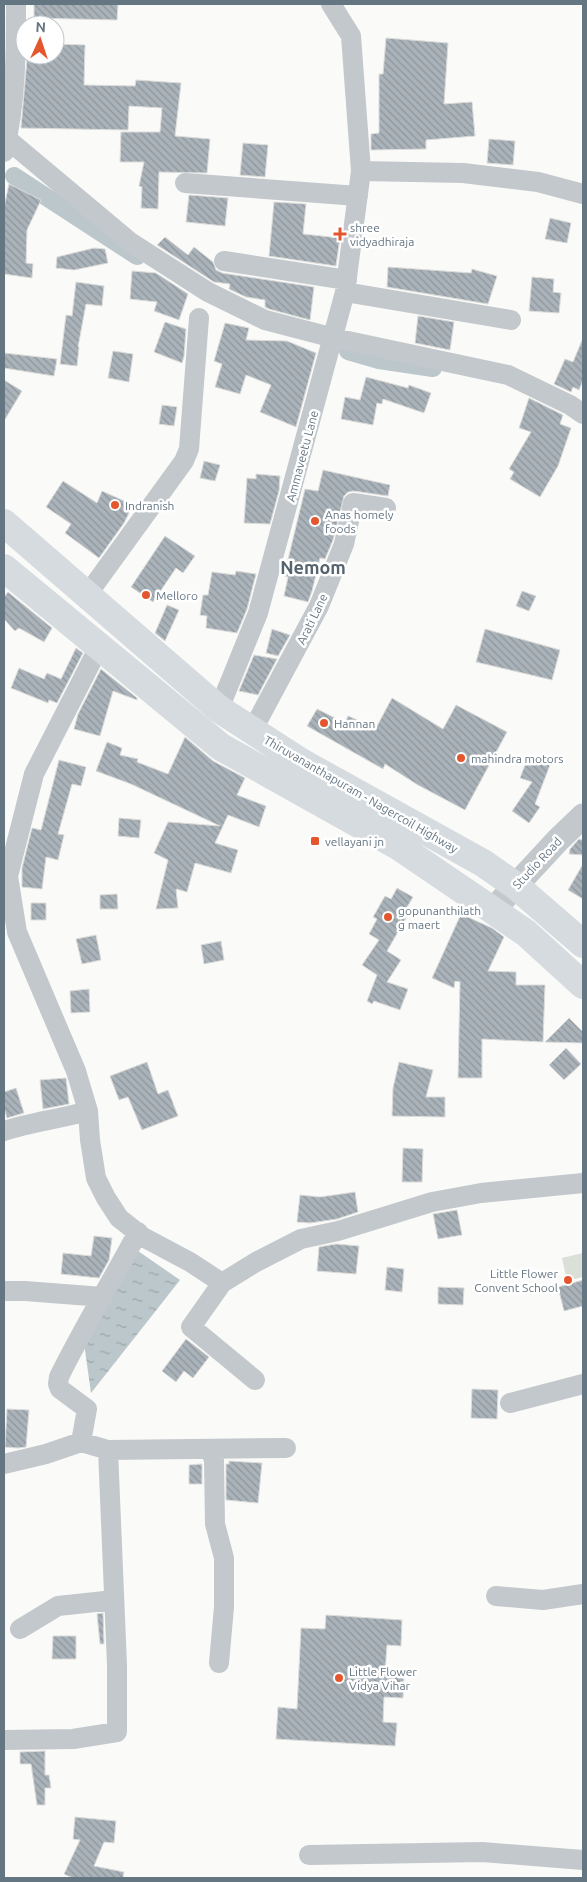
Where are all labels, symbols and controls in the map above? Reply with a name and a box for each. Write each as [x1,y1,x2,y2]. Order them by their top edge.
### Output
north arrow [15,15,65,65]
text: N [35,19,46,35]
place label: shree vidyadhiraja [350,221,414,248]
marker: shree vidyadhiraja [334,228,346,240]
street label: Ammaveetu Lane [284,409,320,503]
marker: Indranish [109,499,121,511]
place label: Indranish [125,499,174,512]
place label: Anas homely foods [325,508,394,535]
marker: Anas homely foods [309,515,321,527]
district label: Nemom [280,557,346,577]
marker: Melloro [140,589,152,601]
place label: Melloro [156,589,198,602]
street label: Arati Lane [294,592,330,646]
marker: Hannan [318,717,330,729]
place label: Hannan [334,717,375,730]
street label: Thiruvananthapuram - Nagercoil Highway [262,733,460,855]
marker: mahindra motors [455,752,467,764]
place label: mahindra motors [471,752,563,765]
marker: vellayani jn [309,835,321,847]
place label: vellayani jn [325,835,384,848]
street label: Studio Road [510,835,564,891]
place label: gopunanthilath g maert [398,904,481,931]
marker: gopunanthilath g maert [382,911,394,923]
place label: Little Flower Convent School [474,1267,558,1294]
marker: Little Flower Convent School [562,1274,574,1286]
place label: Little Flower Vidya Vihar [349,1665,417,1692]
marker: Little Flower Vidya Vihar [333,1672,345,1684]

